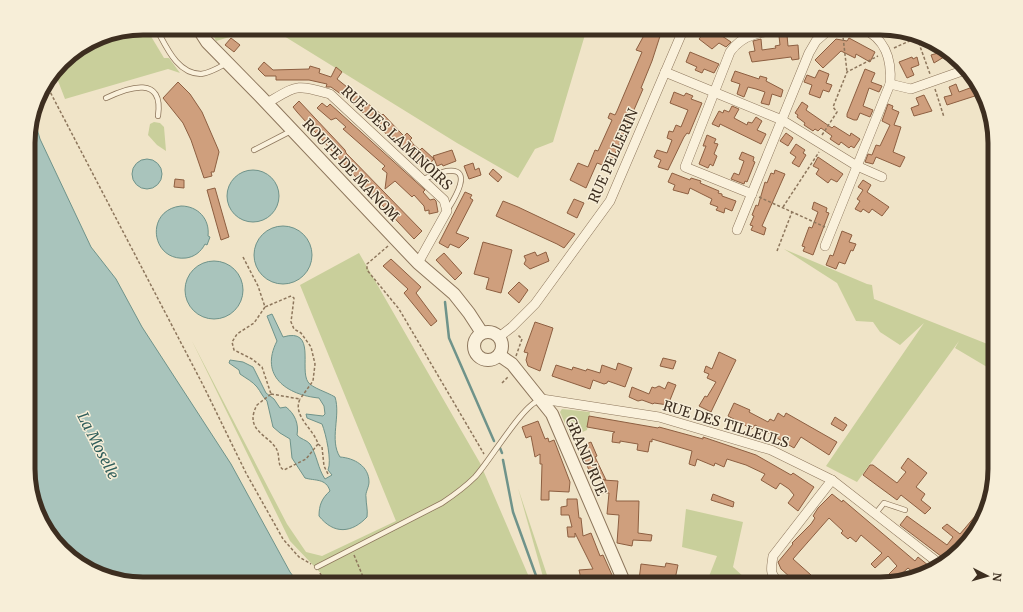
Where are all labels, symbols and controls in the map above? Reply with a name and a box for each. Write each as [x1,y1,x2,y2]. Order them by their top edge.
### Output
street label: RUE DES LAMINOIRS [338,82,456,194]
street label: RUE PELLERIN [584,106,642,206]
street label: ROUTE DE MANOM [299,115,403,225]
street label: RUE DES TILLEULS [661,396,791,452]
water label: La Moselle [73,409,124,483]
street label: GRAND'RUE [561,414,611,498]
north arrow [967,556,1007,596]
text: N [989,572,1004,582]

